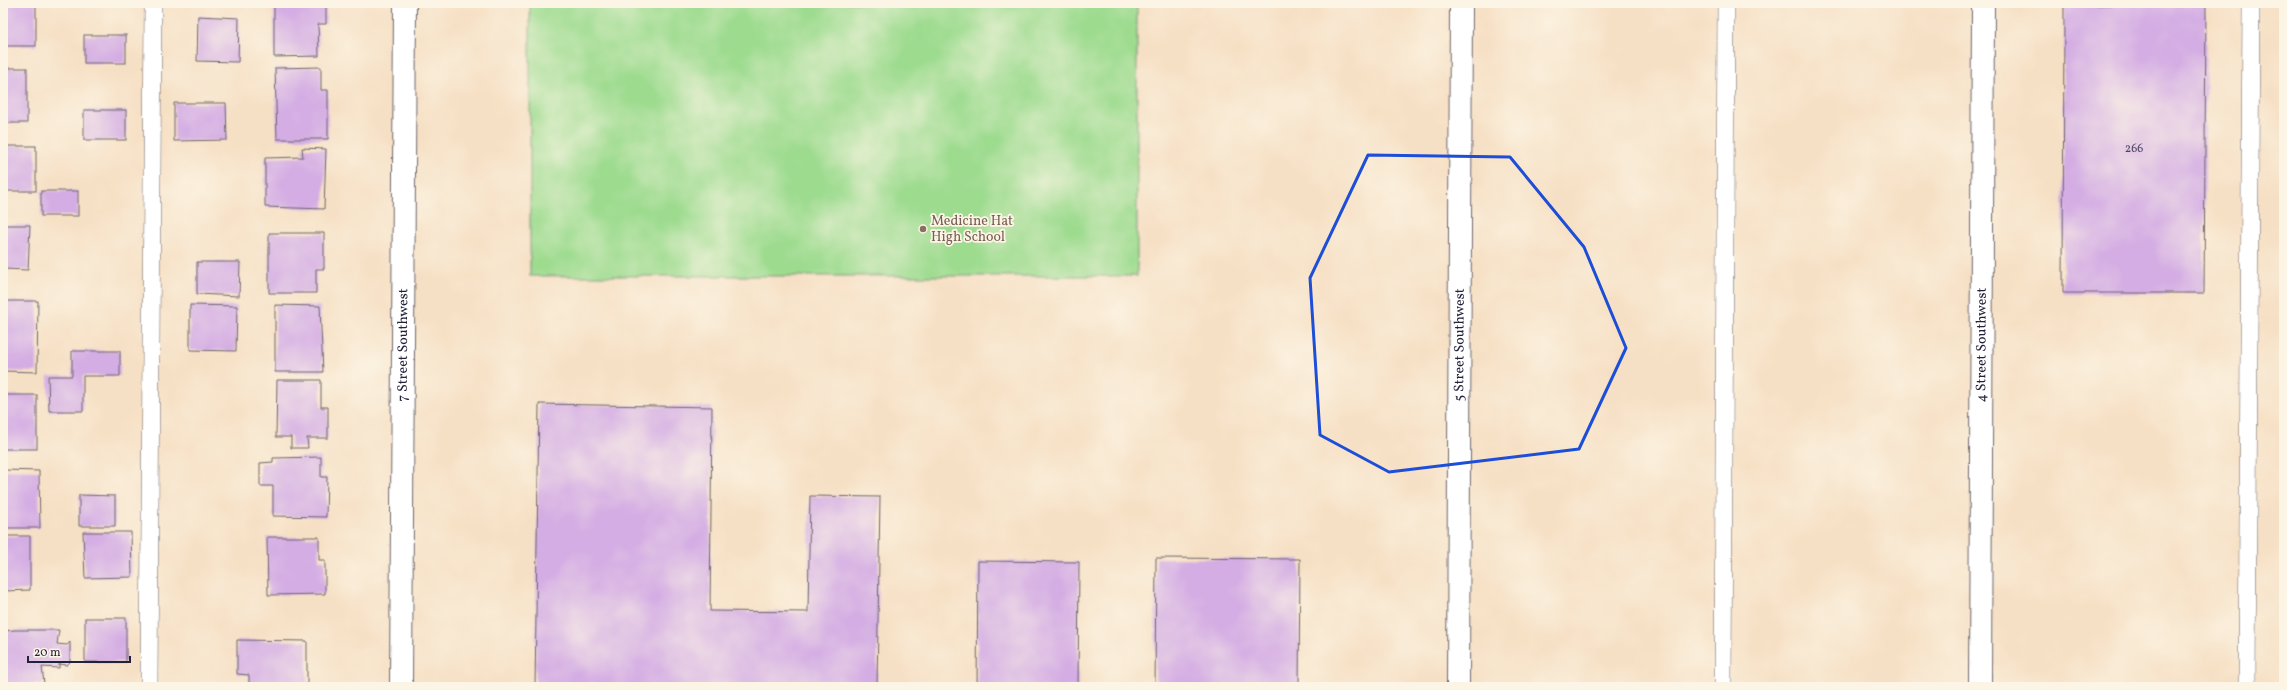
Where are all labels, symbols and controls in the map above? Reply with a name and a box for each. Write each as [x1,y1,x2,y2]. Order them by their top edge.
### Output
house number: 266 [2125,141,2143,157]
place label: Medicine Hat High School [931,212,1013,247]
marker: Medicine Hat High School [918,224,928,234]
street label: 4 Street Southwest [1972,287,1991,402]
street label: 7 Street Southwest [393,288,413,402]
street label: 5 Street Southwest [1450,288,1469,402]
scale bar [28,638,130,664]
text: 20 m [34,645,61,661]

